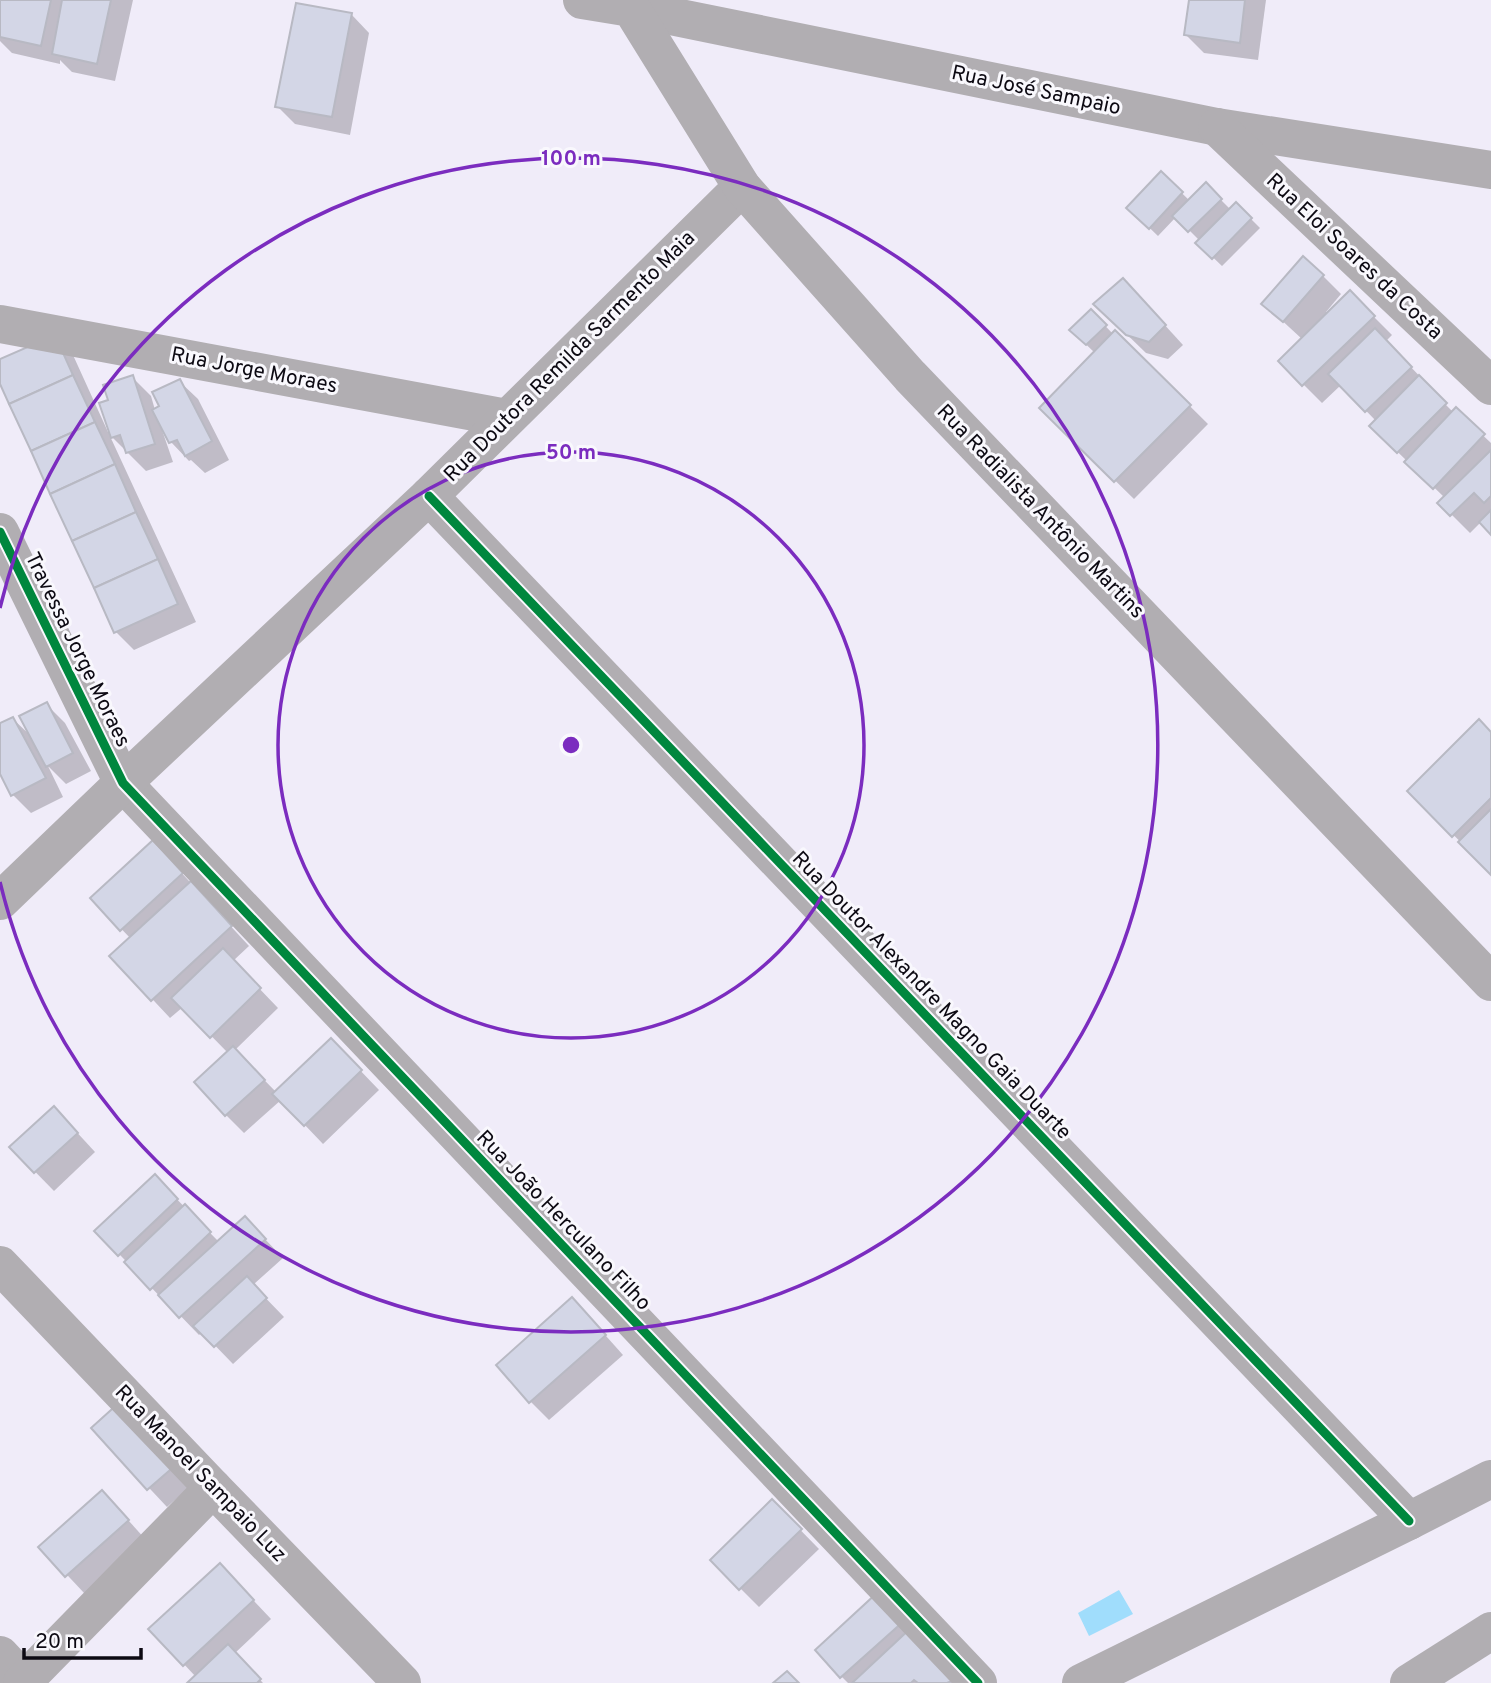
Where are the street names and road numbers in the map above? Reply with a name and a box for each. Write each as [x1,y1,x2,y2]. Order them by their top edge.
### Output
street label: Rua José Sampaio [949,60,1123,122]
street label: Rua Eloi Soares da Costa [1260,168,1448,346]
street label: Rua Doutora Remilda Sarmento Maia [439,226,701,488]
street label: Rua Jorge Moraes [169,342,339,400]
street label: Rua Radialista Antônio Martins [930,399,1150,625]
street label: Travessa Jorge Moraes [18,548,136,752]
street label: Rua Doutor Alexandre Magno Gaia Duarte [785,846,1077,1146]
street label: Rua João Herculano Filho [470,1125,656,1317]
street label: Rua Manoel Sampaio Luz [108,1380,292,1568]

